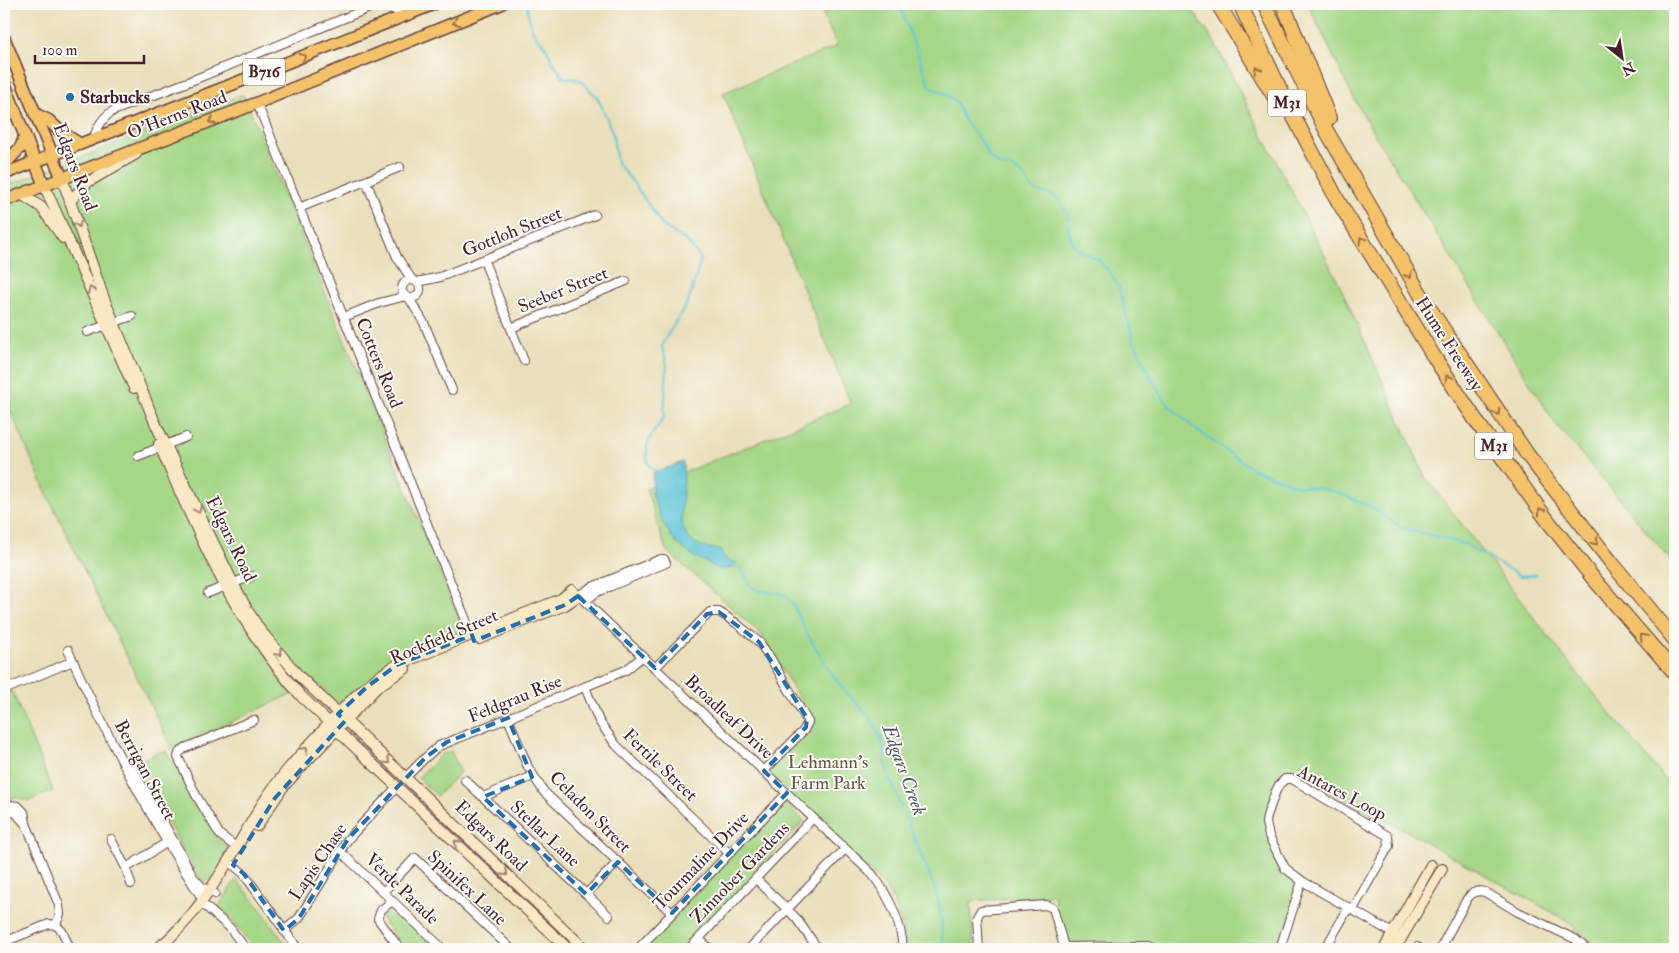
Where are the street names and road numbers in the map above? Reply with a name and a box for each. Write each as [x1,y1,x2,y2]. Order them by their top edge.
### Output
road number: B716 [243,58,285,86]
street label: O'Herns Road [124,85,230,145]
road number: M31 [1268,90,1306,116]
street label: Edgars Road [48,120,102,214]
street label: Gottloh Street [459,202,565,262]
street label: Seeber Street [515,261,612,319]
street label: Hume Freeway [1410,293,1489,396]
street label: Cotters Road [350,314,408,412]
road number: M31 [1475,432,1513,460]
street label: Edgars Road [200,492,262,586]
street label: Rockfield Street [386,604,502,670]
street label: Feldgrau Rise [465,670,566,728]
street label: Broadleaf Drive [680,670,779,764]
street label: Berrigan Street [109,716,181,824]
street label: Fertile Street [618,724,702,806]
street label: Antares Loop [1293,759,1390,826]
street label: Celadon Street [544,766,636,858]
street label: Edgars Road [450,796,532,876]
street label: Stellar Lane [505,796,585,873]
street label: Tourmaline Drive [648,807,754,915]
street label: Zinnober Gardens [685,817,795,929]
street label: Lapis Chase [284,819,352,905]
street label: Spinifex Lane [423,845,512,931]
street label: Verde Parade [360,848,444,930]

